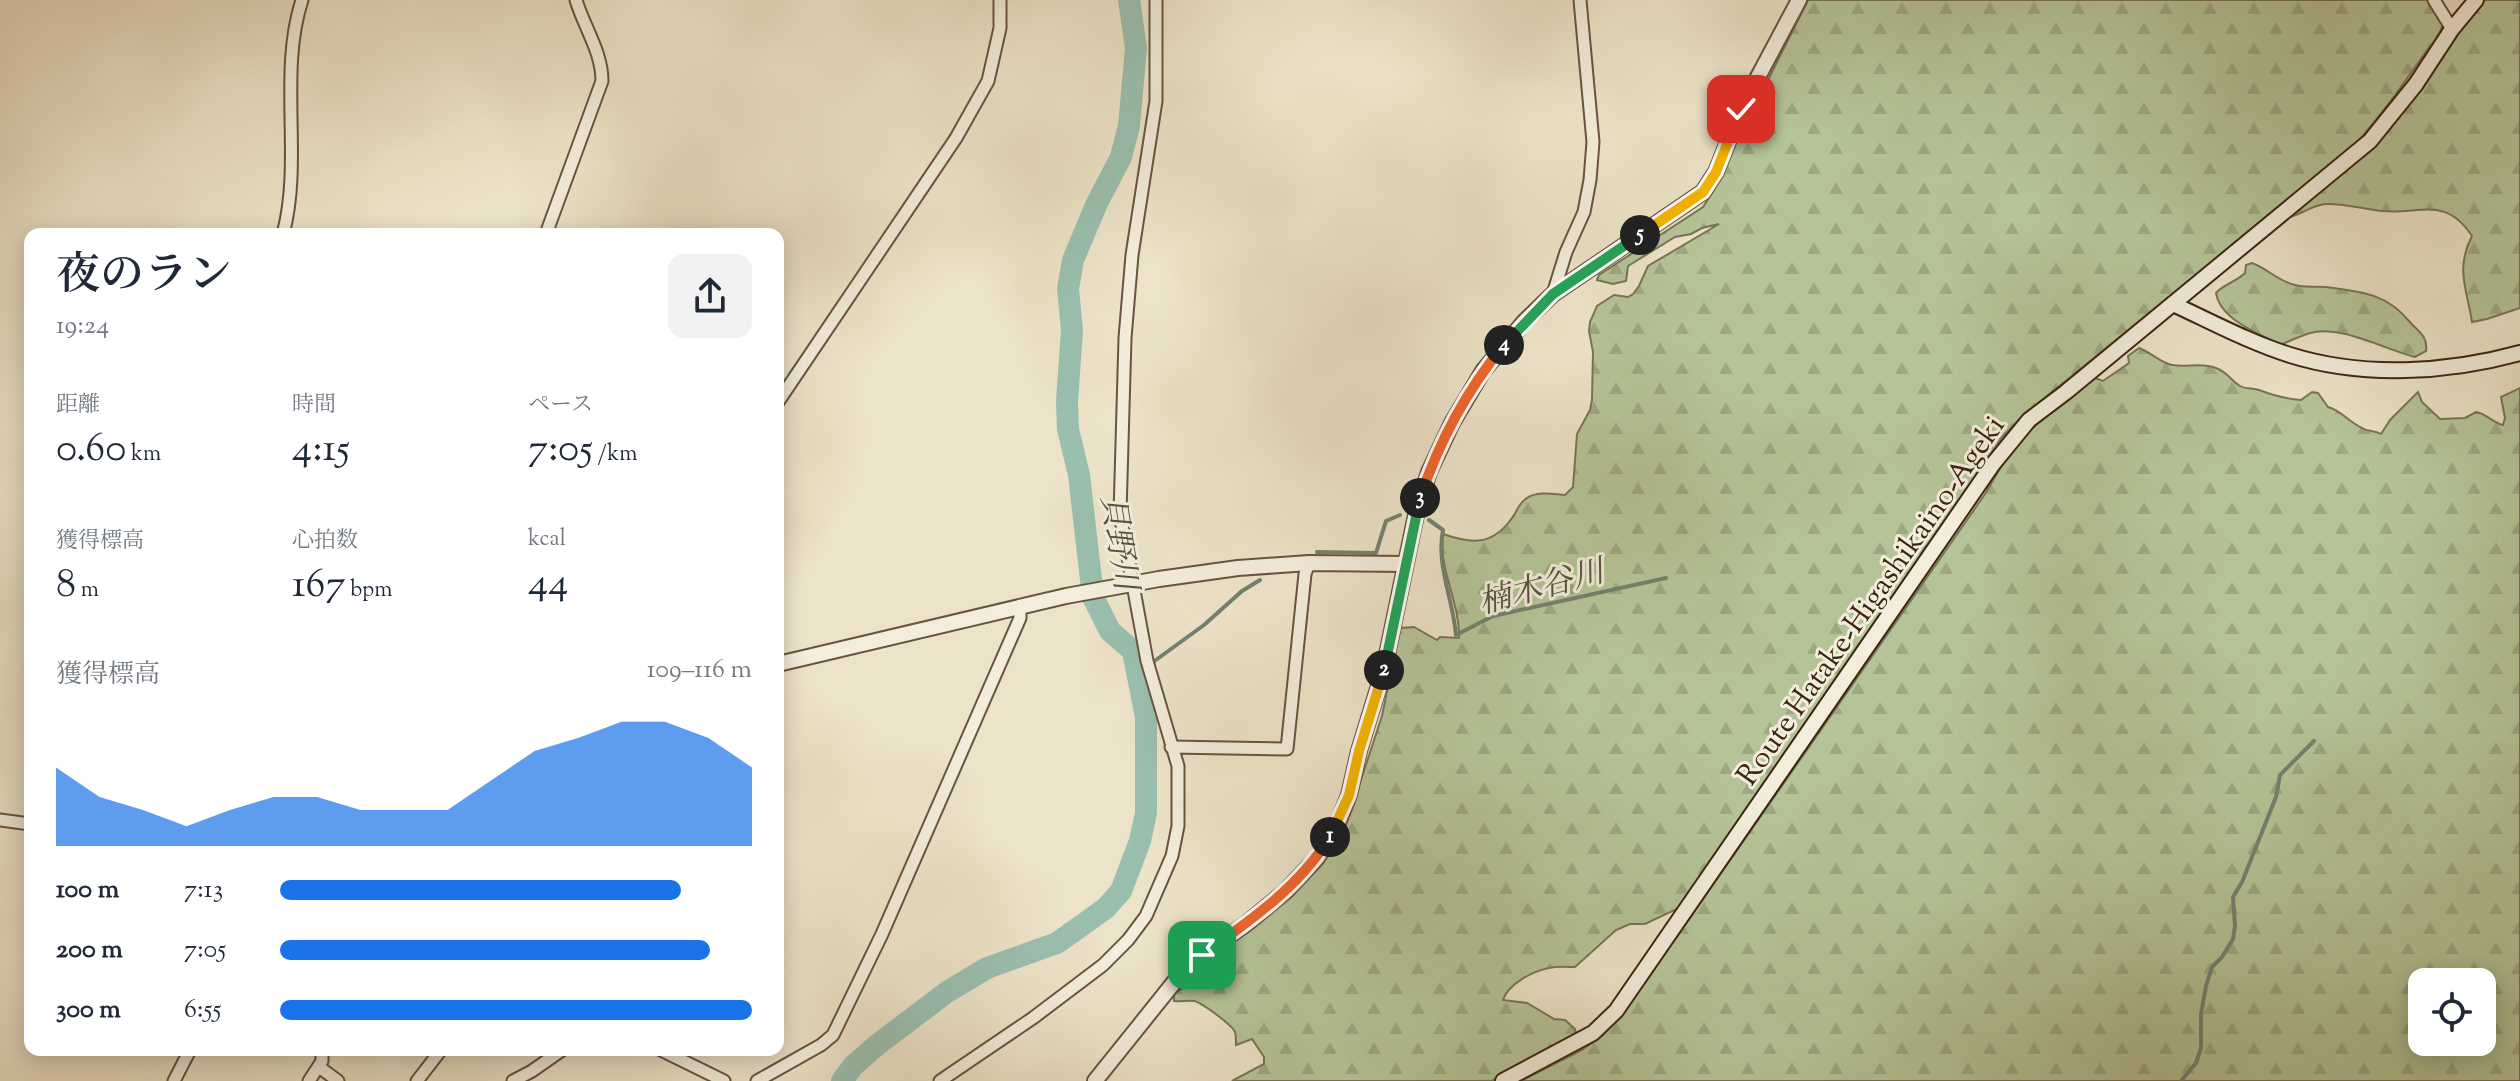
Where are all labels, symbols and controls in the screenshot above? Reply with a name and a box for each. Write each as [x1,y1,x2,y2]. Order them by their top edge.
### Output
pin [1707,75,1775,143]
icon: check [1719,87,1763,131]
pin: 5 [1620,215,1660,255]
text: 5 [1636,219,1644,251]
text: 夜のラン [56,246,232,309]
button: share [668,254,752,338]
text: 19:24 [56,308,109,345]
pin: 4 [1484,325,1524,365]
text: 4 [1498,329,1510,361]
text: 距離 [56,390,100,422]
text: 時間 [292,390,336,422]
text: ペース [528,390,593,422]
street label: Route Hatake-Higashikaino-Ageki [1727,408,2017,795]
text: 0.60 [56,422,126,479]
text: 4:15 [292,422,350,479]
text: 7:05 [528,422,593,479]
text: km [126,439,161,471]
text: /km [593,439,637,471]
pin: 3 [1400,478,1440,518]
text: 3 [1416,482,1424,514]
water label: 貝野川 [1087,491,1148,596]
text: kcal [528,524,566,556]
text: 獲得標高 [56,526,144,558]
text: 心拍数 [292,526,358,558]
water label: 楠木谷川 [1474,549,1612,628]
text: 44 [528,556,568,613]
text: 8 [56,558,76,615]
text: 167 [292,558,346,615]
text: m [76,575,99,607]
text: bpm [346,575,392,607]
pin: 2 [1364,650,1404,690]
text: 109–116 m [647,652,752,689]
text: 2 [1379,654,1389,686]
text: 獲得標高 [56,657,160,694]
pin: 1 [1310,817,1350,857]
text: 1 [1326,821,1334,853]
text: 100 m [56,872,119,909]
text: 7:13 [184,872,223,909]
pin [1168,921,1236,989]
text: 200 m [56,932,123,969]
text: 7:05 [184,932,226,969]
icon: arrive [1180,933,1224,977]
map controls [2408,968,2496,1056]
button: locate [2408,968,2496,1056]
text: 300 m [56,992,121,1029]
text: 6:55 [184,992,221,1029]

